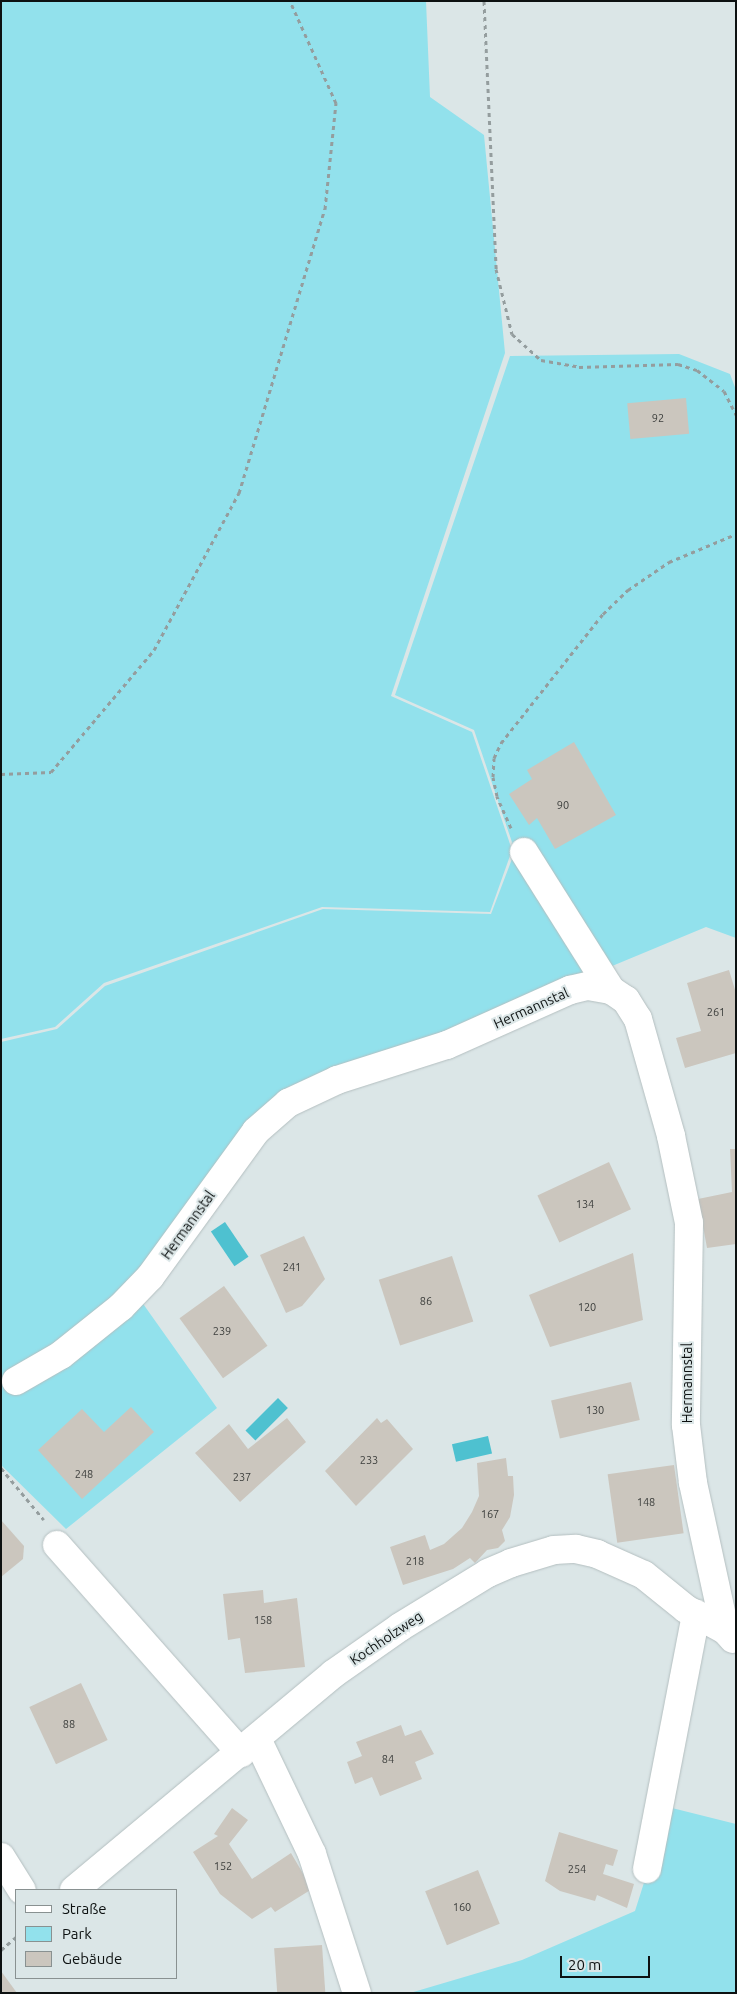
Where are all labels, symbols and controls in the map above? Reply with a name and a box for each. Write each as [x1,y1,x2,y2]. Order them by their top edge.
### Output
house number: 92 [652,411,664,425]
house number: 90 [557,798,569,812]
street label: Hermannstal [491,984,571,1032]
house number: 261 [707,1005,725,1019]
street label: Hermannstal [158,1188,218,1262]
house number: 134 [576,1197,594,1211]
house number: 241 [283,1260,301,1274]
house number: 86 [420,1294,432,1308]
house number: 120 [578,1300,596,1314]
house number: 239 [213,1324,231,1338]
street label: Hermannstal [679,1343,695,1423]
house number: 130 [586,1403,604,1417]
house number: 233 [360,1453,378,1467]
house number: 248 [75,1467,93,1481]
house number: 237 [233,1470,251,1484]
house number: 148 [637,1495,655,1509]
house number: 167 [481,1507,499,1521]
house number: 218 [406,1554,424,1568]
street label: Kochholzweg [346,1608,426,1668]
house number: 158 [254,1613,272,1627]
house number: 88 [63,1717,75,1731]
house number: 84 [382,1752,394,1766]
house number: 152 [214,1859,232,1873]
house number: 254 [568,1862,586,1876]
legend [15,1889,178,1979]
text: Straße [62,1900,106,1917]
house number: 160 [453,1900,471,1914]
text: Park [62,1925,92,1942]
scale bar [562,1946,652,1978]
text: Gebäude [62,1950,122,1967]
text: 20 m [568,1956,601,1973]

